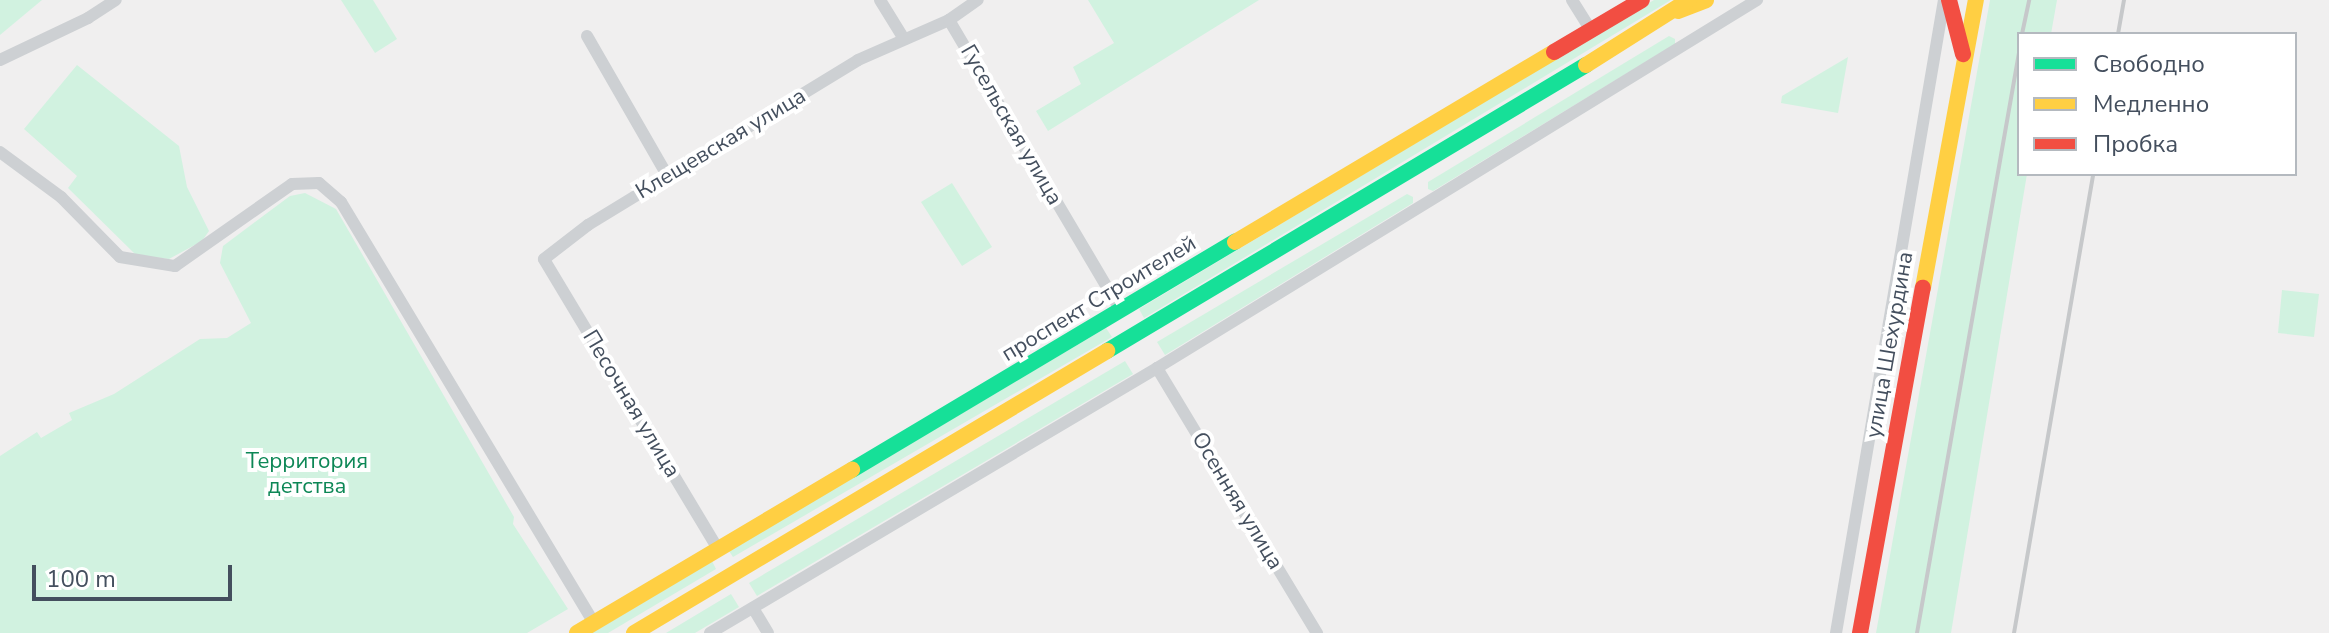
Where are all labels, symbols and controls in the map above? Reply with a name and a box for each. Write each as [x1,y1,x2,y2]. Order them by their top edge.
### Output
legend [2017,32,2297,176]
street label: Гусельская улица [954,40,1068,210]
text: Свободно [2093,48,2205,80]
street label: Клещевская улица [631,83,811,205]
text: Медленно [2093,88,2209,120]
text: Пробка [2093,128,2178,160]
street label: проспект Строителей [997,230,1201,368]
street label: улица Шехурдина [1861,250,1919,440]
street label: Песочная улица [577,326,685,482]
street label: Осенняя улица [1186,427,1288,575]
park label: Территория детства [246,448,368,500]
scale bar [36,549,236,599]
text: 100 m [46,563,116,595]

